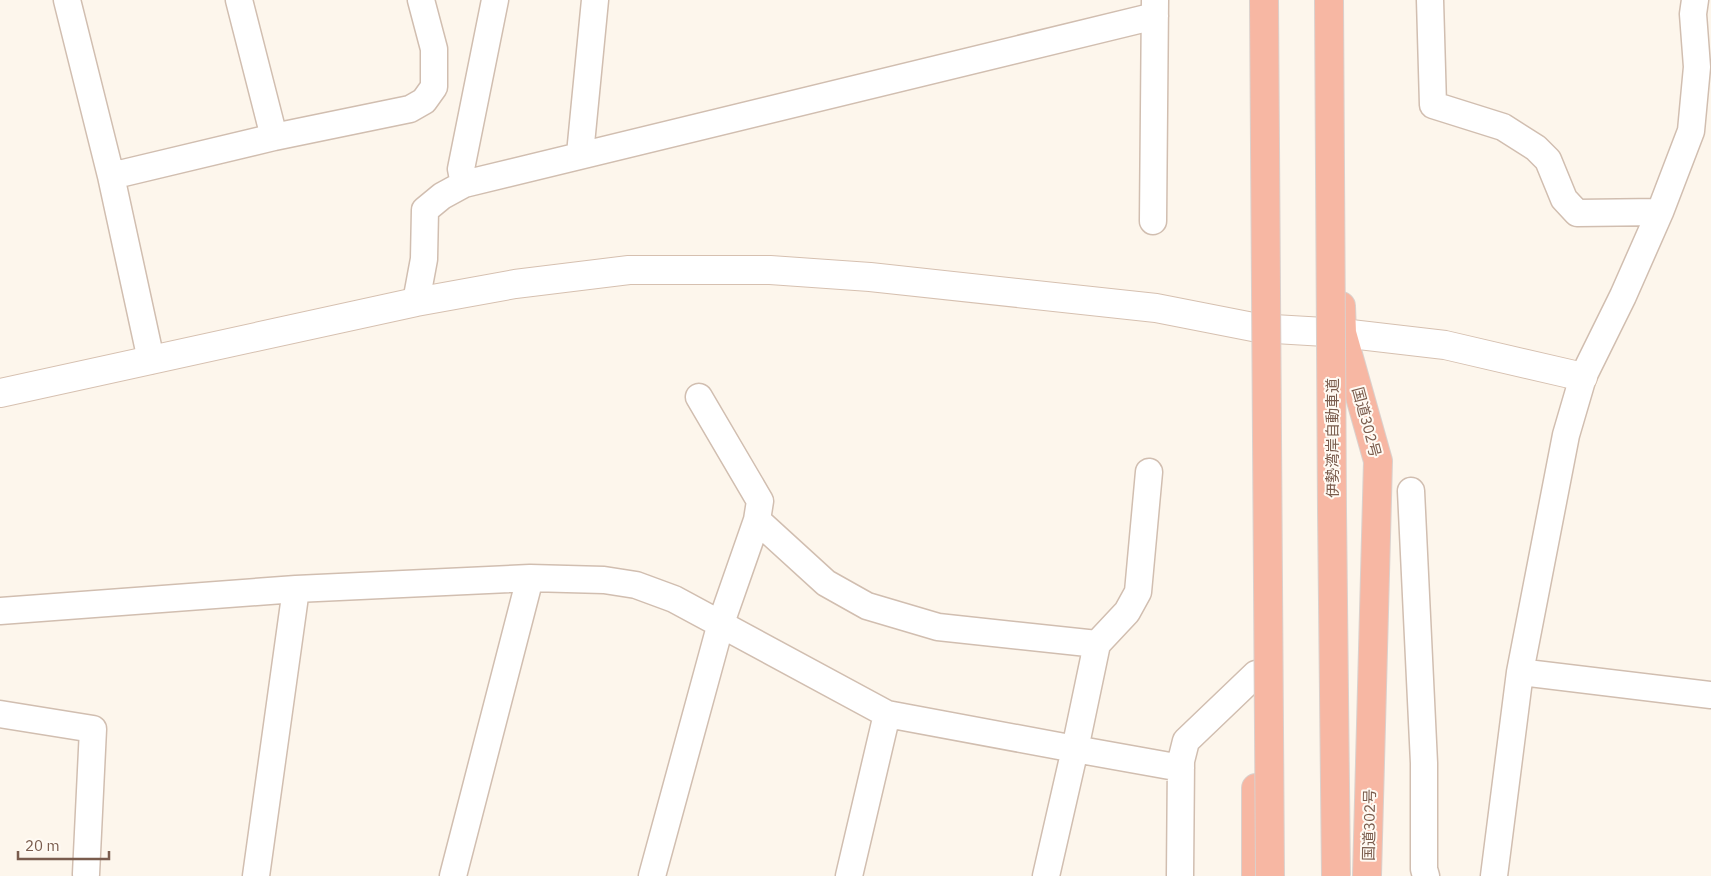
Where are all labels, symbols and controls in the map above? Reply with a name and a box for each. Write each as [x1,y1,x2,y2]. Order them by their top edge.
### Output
street label: 伊勢湾岸自動車道 [1323,378,1342,498]
street label: 国道302号 [1349,385,1385,459]
street label: 国道302号 [1359,789,1379,861]
scale bar [18,828,109,860]
text: 20 m [25,836,60,855]

